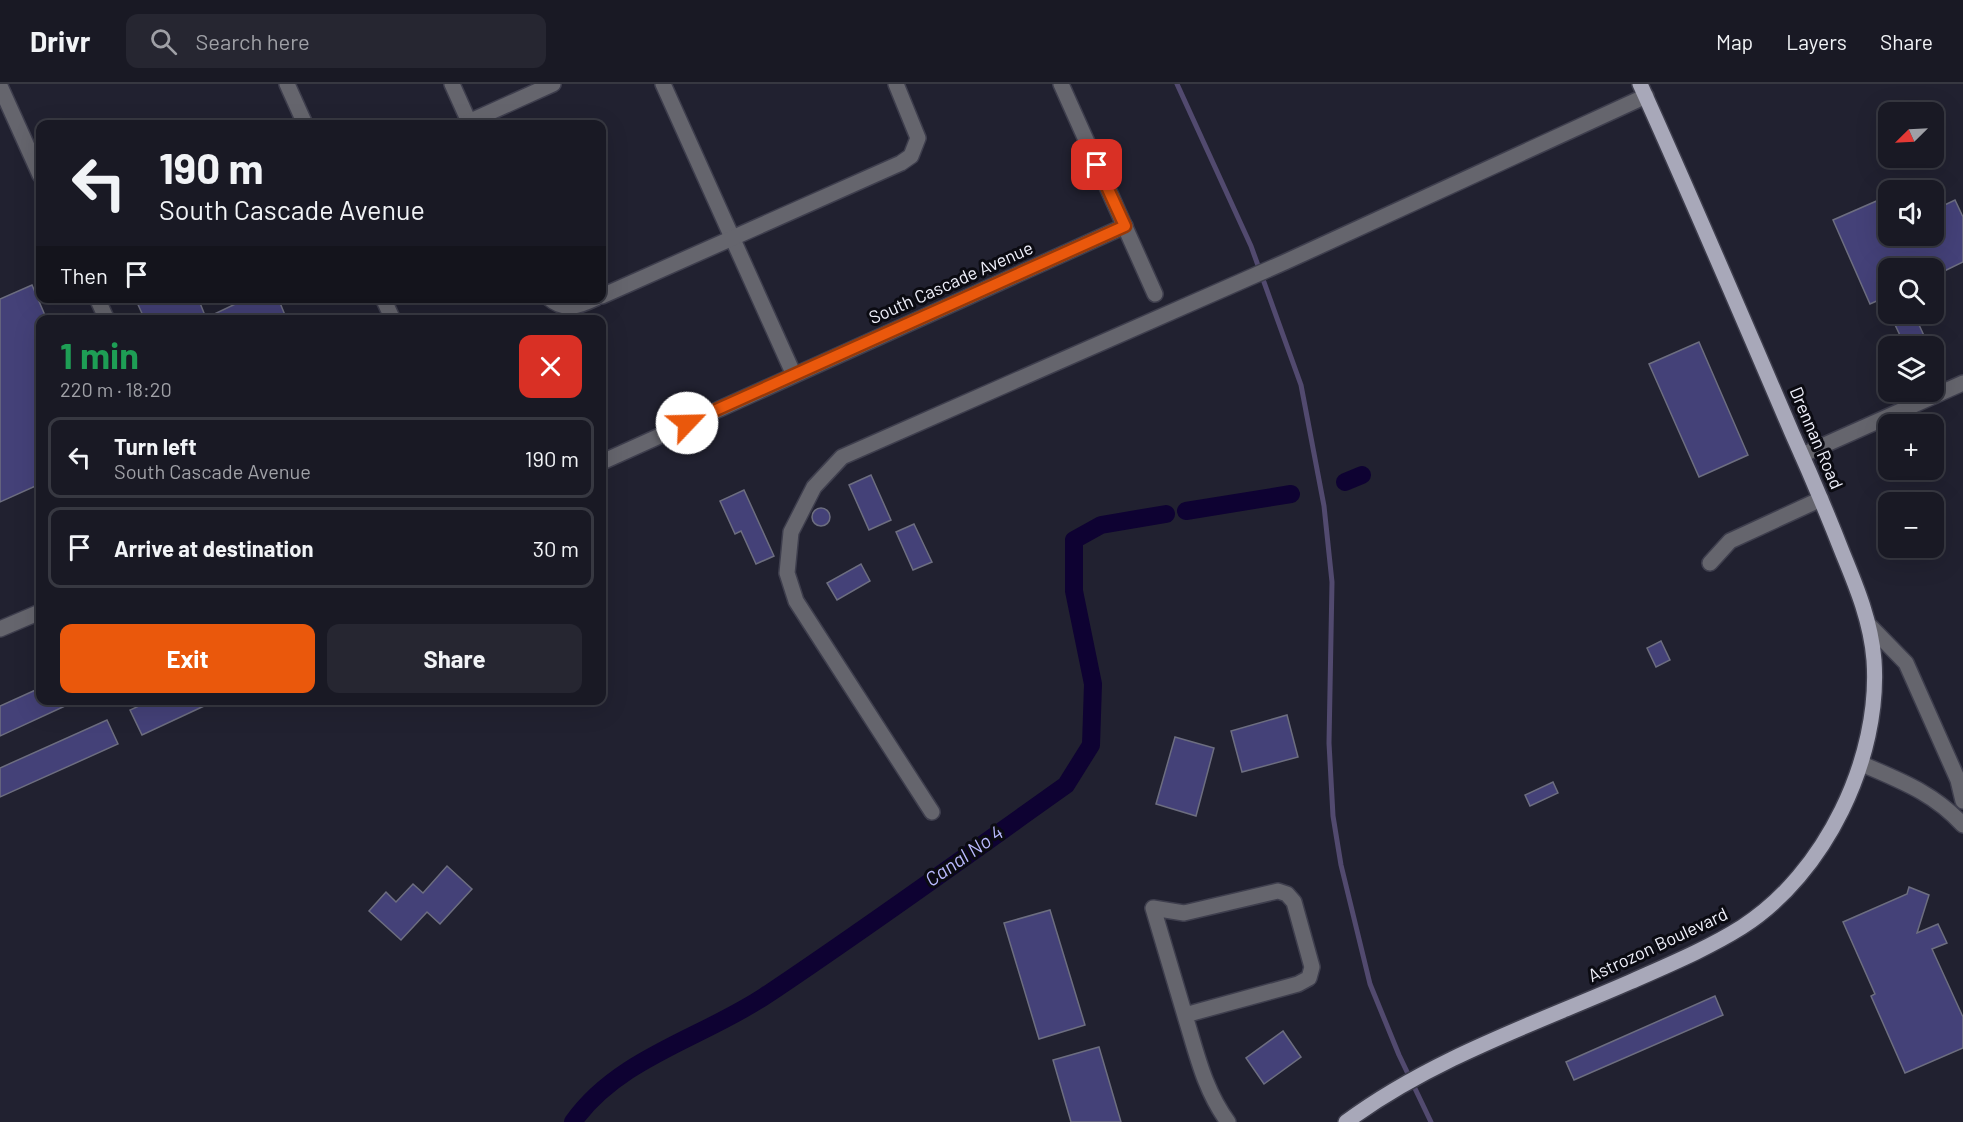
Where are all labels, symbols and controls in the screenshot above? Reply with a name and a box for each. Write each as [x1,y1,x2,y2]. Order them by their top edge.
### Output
search box [126,14,546,68]
text: Drivr [30,24,90,58]
icon: search [147,25,180,58]
text: Search here [195,28,310,54]
text: Map [1716,29,1753,54]
text: Layers [1786,29,1847,54]
text: Share [1880,29,1933,54]
north arrow [1878,102,1944,168]
map controls [1878,102,1944,558]
pin [1071,139,1122,190]
text: 190 m [159,142,264,192]
icon: left [60,144,138,222]
icon: arrive [1080,148,1113,181]
button: sound [1878,180,1944,246]
text: South Cascade Avenue [159,193,425,225]
street label: South Cascade Avenue [865,236,1036,328]
icon: arrive [120,258,153,291]
button: search [1878,258,1944,324]
text: Then [60,262,108,288]
text: 1 min [60,333,139,376]
button: close [519,335,582,398]
button: layers [1878,336,1944,402]
text: 220 m · 18:20 [60,377,172,401]
street label: Drennan Road [1786,383,1848,492]
position arrow [655,391,719,455]
button: + [1878,414,1944,480]
text: Turn left [114,433,197,459]
icon: left [63,441,96,474]
text: 190 m [525,445,579,471]
text: South Cascade Avenue [114,459,311,483]
button: − [1878,492,1944,558]
icon: arrive [63,531,96,564]
text: Arrive at destination [114,535,313,561]
text: 30 m [533,535,579,561]
button: Exit [60,624,315,693]
button: Share [327,624,582,693]
water label: Canal No 4 [920,820,1007,891]
street label: Astrozon Boulevard [1584,902,1731,986]

